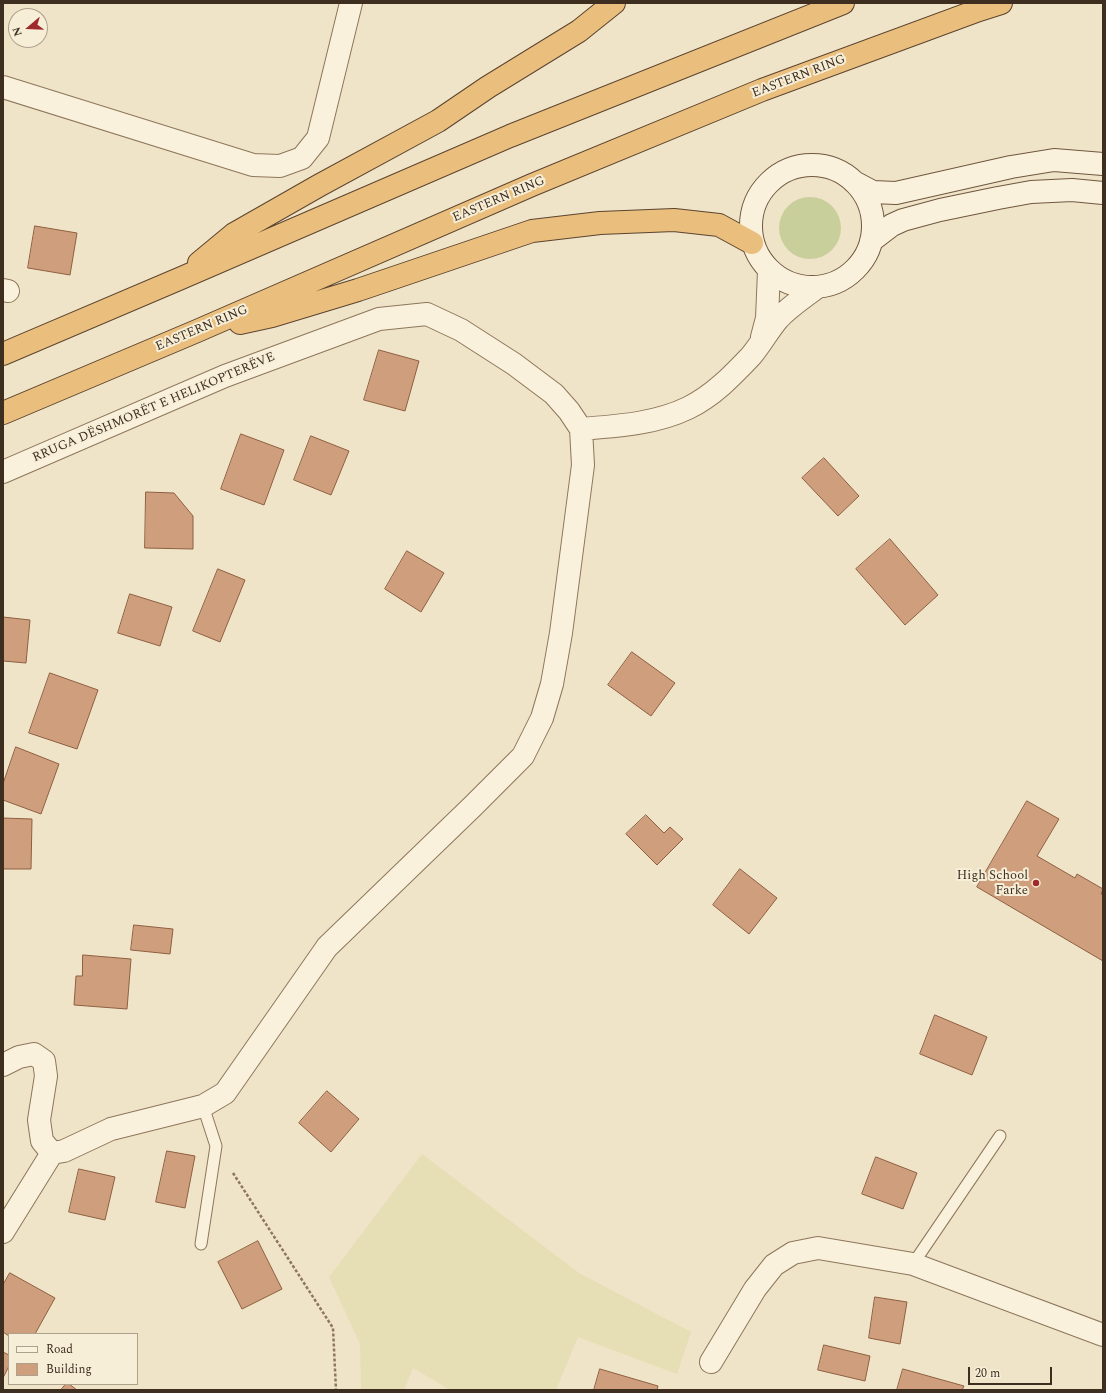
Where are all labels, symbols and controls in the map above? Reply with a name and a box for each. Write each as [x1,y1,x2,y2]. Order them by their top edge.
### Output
north arrow [8,8,48,48]
text: N [8,25,27,39]
street label: EASTERN RING [750,52,848,102]
street label: EASTERN RING [451,174,547,226]
street label: EASTERN RING [154,303,250,355]
street label: RRUGA DËSHMORËT E HELIKOPTERËVE [30,350,278,466]
place label: High School Farke [957,868,1028,899]
marker: High School Farke [1031,878,1041,888]
legend [8,1333,138,1385]
text: Road [46,1340,73,1359]
scale bar [970,1359,1054,1385]
text: Building [46,1360,92,1379]
text: 20 m [975,1364,1000,1383]

